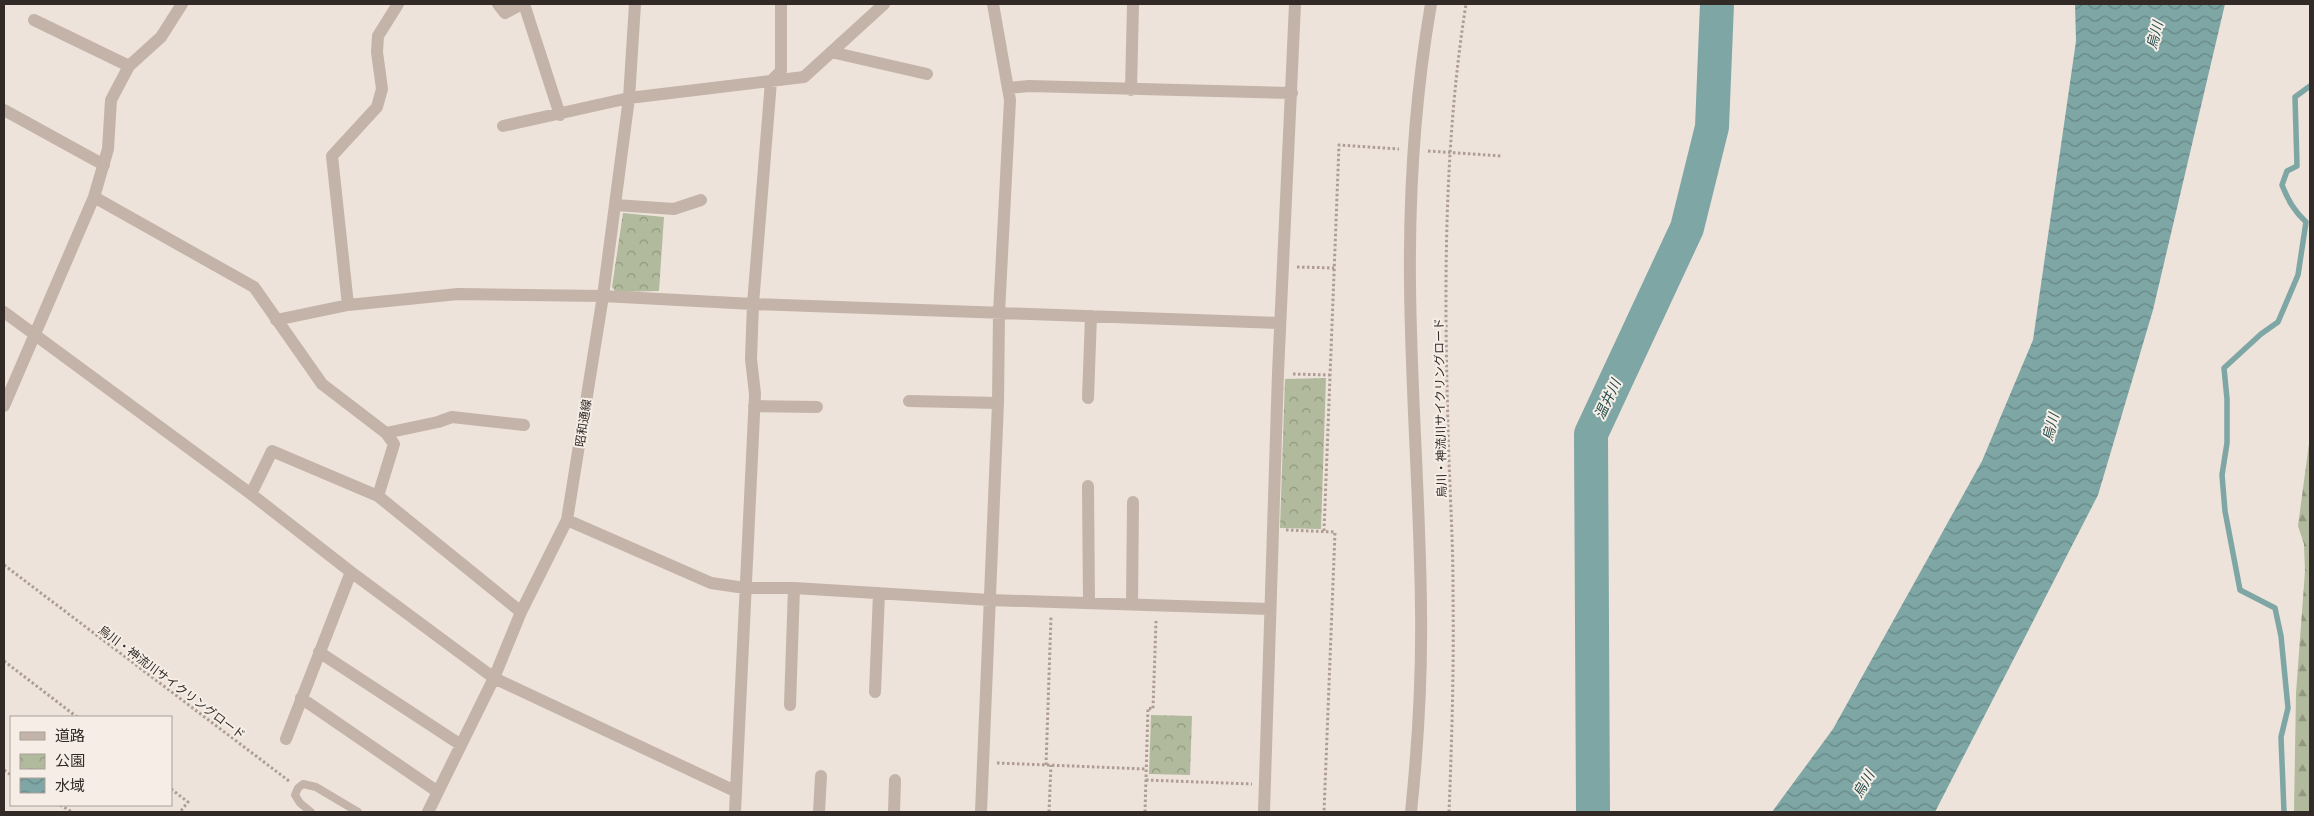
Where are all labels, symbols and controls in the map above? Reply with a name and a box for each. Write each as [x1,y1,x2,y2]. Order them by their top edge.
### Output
water label: 烏川 [2141,17,2167,51]
street label: 烏川・神流川サイクリングロード [1430,318,1450,498]
water label: 温井川 [1590,374,1625,422]
street label: 昭和通線 [571,398,595,448]
water label: 烏川 [2037,409,2063,443]
street label: 烏川・神流川サイクリングロード [95,621,249,743]
legend [10,716,172,806]
text: 道路 [55,725,85,745]
text: 公園 [55,750,85,770]
water label: 烏川 [1848,765,1879,801]
text: 水域 [55,775,85,795]

